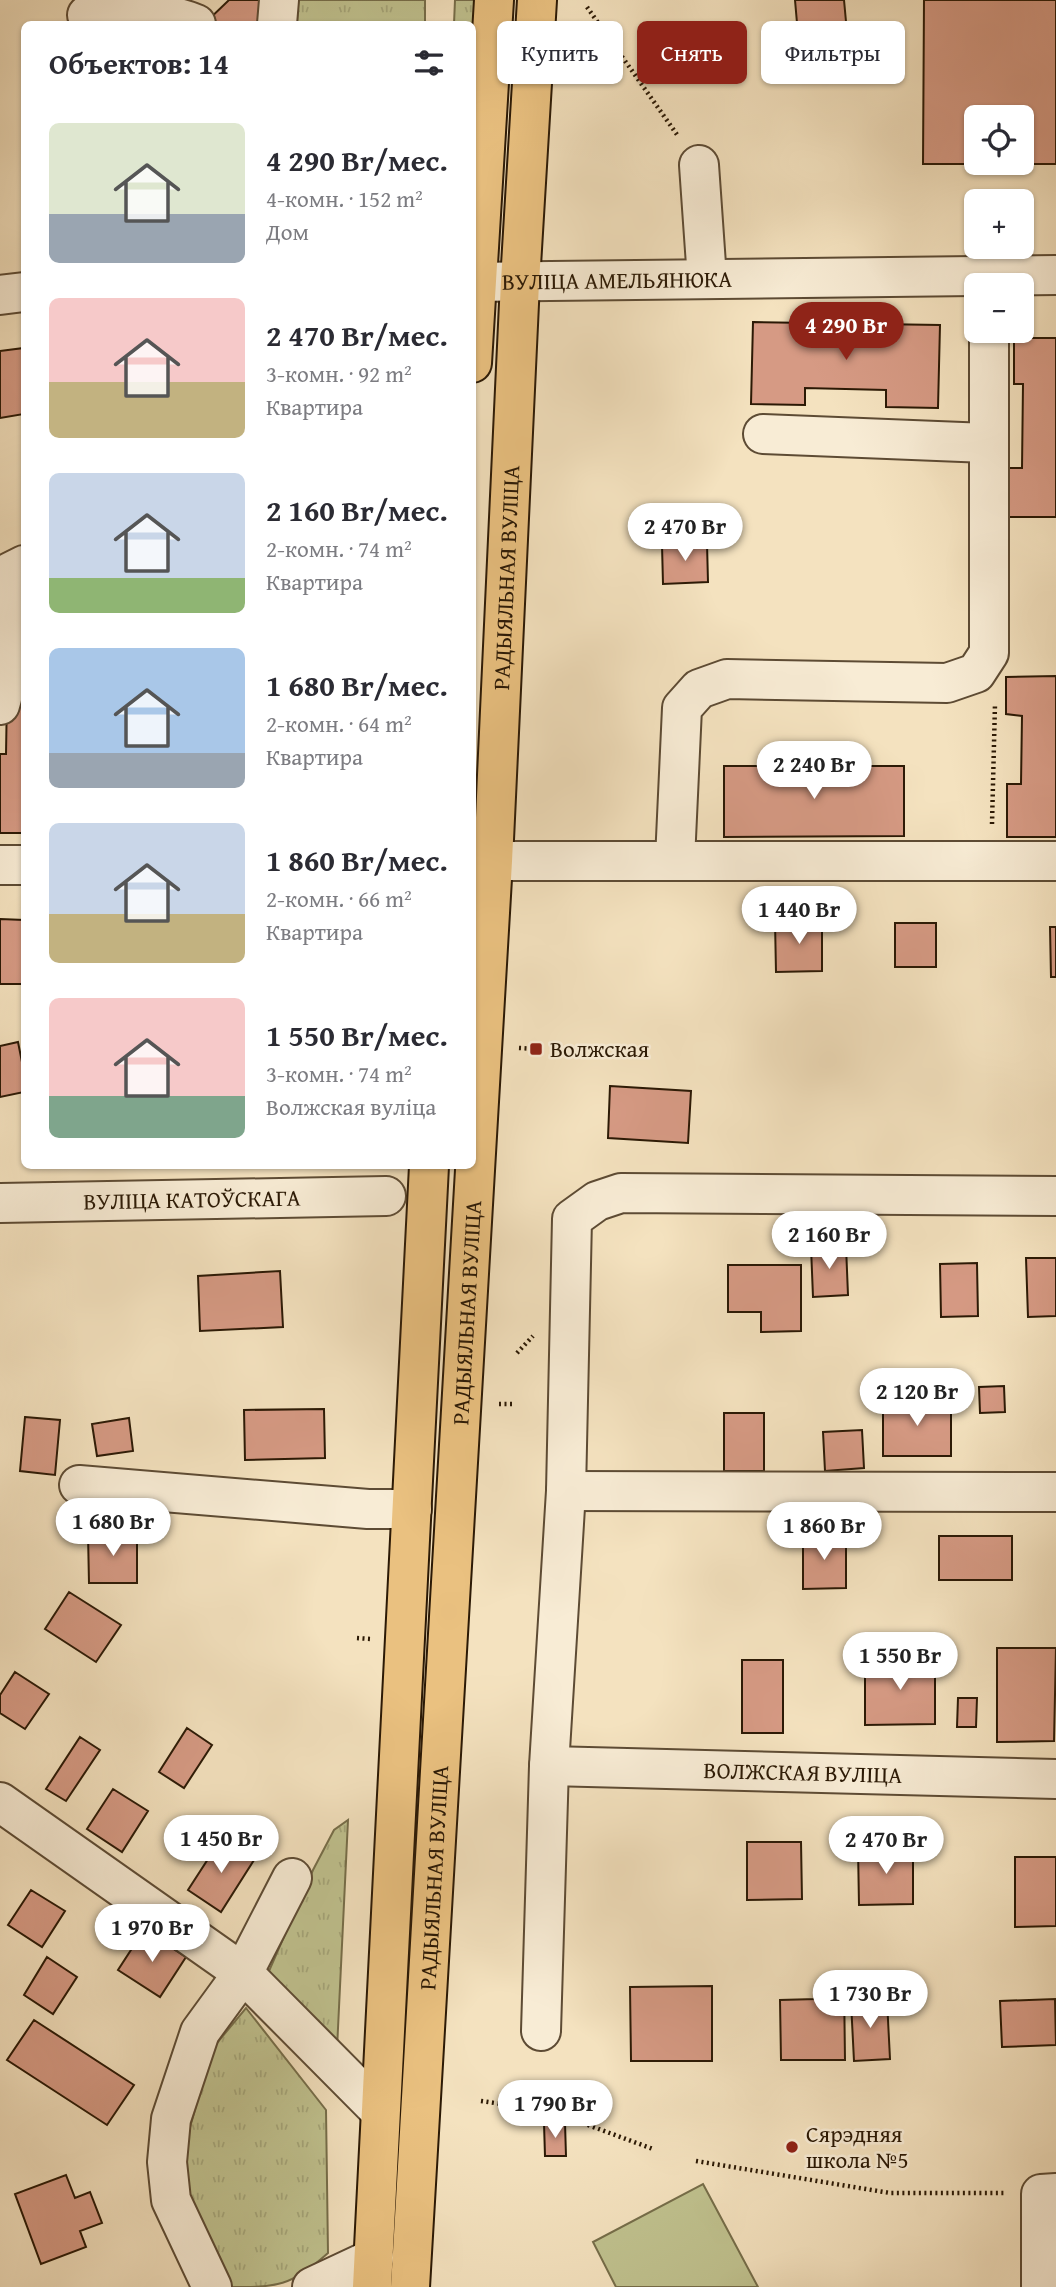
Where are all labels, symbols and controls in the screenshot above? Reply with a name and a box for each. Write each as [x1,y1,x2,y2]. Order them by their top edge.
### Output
chip: Купить [497,21,623,84]
chip: Снять [637,21,747,84]
chip: Фильтры [761,21,905,84]
text: Объектов: 14 [49,41,229,85]
icon: filters [410,44,448,82]
map controls [964,105,1034,343]
button: locate [964,105,1034,175]
text: 4 290 Br/мес. [266,138,448,182]
icon: home [105,151,189,235]
text: 4-комн. · 152 m² [266,182,423,215]
button: + [964,189,1034,259]
text: Дом [266,215,309,248]
street label: ВУЛІЦА АМЕЛЬЯНЮКА [502,262,732,298]
button: − [964,273,1034,343]
pin: 4 290 Br [774,302,918,362]
text: 4 290 Br [805,308,887,341]
text: 2 470 Br/мес. [266,313,448,357]
icon: home [105,326,189,410]
text: 3-комн. · 92 m² [266,357,412,390]
text: Квартира [266,390,363,423]
street label: РАДЫЯЛЬНАЯ ВУЛІЦА [484,464,527,691]
text: 2 160 Br/мес. [266,488,448,532]
icon: home [105,501,189,585]
pin: 2 470 Br [613,504,757,563]
text: 2 470 Br [644,509,726,542]
text: 2-комн. · 74 m² [266,532,412,565]
text: Квартира [266,565,363,598]
text: 1 680 Br/мес. [266,663,448,707]
icon: home [105,676,189,760]
text: 2-комн. · 64 m² [266,707,412,740]
text: Квартира [266,740,363,773]
pin: 2 240 Br [742,742,886,801]
text: 2 240 Br [773,747,855,780]
text: 1 860 Br/мес. [266,838,448,882]
icon: home [105,851,189,935]
text: 2-комн. · 66 m² [266,882,412,915]
pin: 1 440 Br [727,886,871,946]
text: 1 440 Br [758,892,840,925]
text: Квартира [266,915,363,948]
text: 1 550 Br/мес. [266,1013,448,1057]
icon: home [105,1026,189,1110]
place label: Волжская [550,1032,649,1065]
marker: Волжская [528,1041,544,1057]
text: 3-комн. · 74 m² [266,1057,412,1090]
text: Волжская вуліца [266,1090,436,1123]
street label: ВУЛІЦА КАТОЎСКАГА [83,1181,301,1217]
street label: РАДЫЯЛЬНАЯ ВУЛІЦА [443,1199,489,1426]
pin: 2 160 Br [757,1212,901,1271]
text: 2 160 Br [788,1217,870,1250]
pin: 2 120 Br [845,1368,989,1428]
text: 2 120 Br [876,1374,958,1407]
pin: 1 680 Br [41,1498,185,1558]
pin: 1 860 Br [752,1502,896,1562]
text: 1 680 Br [72,1504,154,1537]
text: 1 860 Br [783,1508,865,1541]
pin: 1 550 Br [828,1632,972,1692]
text: 1 550 Br [859,1638,941,1671]
street label: ВОЛЖСКАЯ ВУЛІЦА [703,1753,903,1791]
street label: РАДЫЯЛЬНАЯ ВУЛІЦА [410,1764,456,1991]
pin: 1 450 Br [149,1815,293,1875]
pin: 2 470 Br [814,1816,958,1876]
text: 1 450 Br [180,1821,262,1854]
text: 2 470 Br [845,1822,927,1855]
pin: 1 970 Br [80,1904,224,1964]
text: 1 970 Br [111,1910,193,1943]
pin: 1 730 Br [798,1970,942,2030]
text: 1 730 Br [829,1976,911,2009]
pin: 1 790 Br [483,2080,627,2140]
text: 1 790 Br [514,2086,596,2119]
place label: Сярэдняя школа №5 [806,2117,909,2176]
marker: Сярэдняя школа №5 [784,2139,800,2155]

